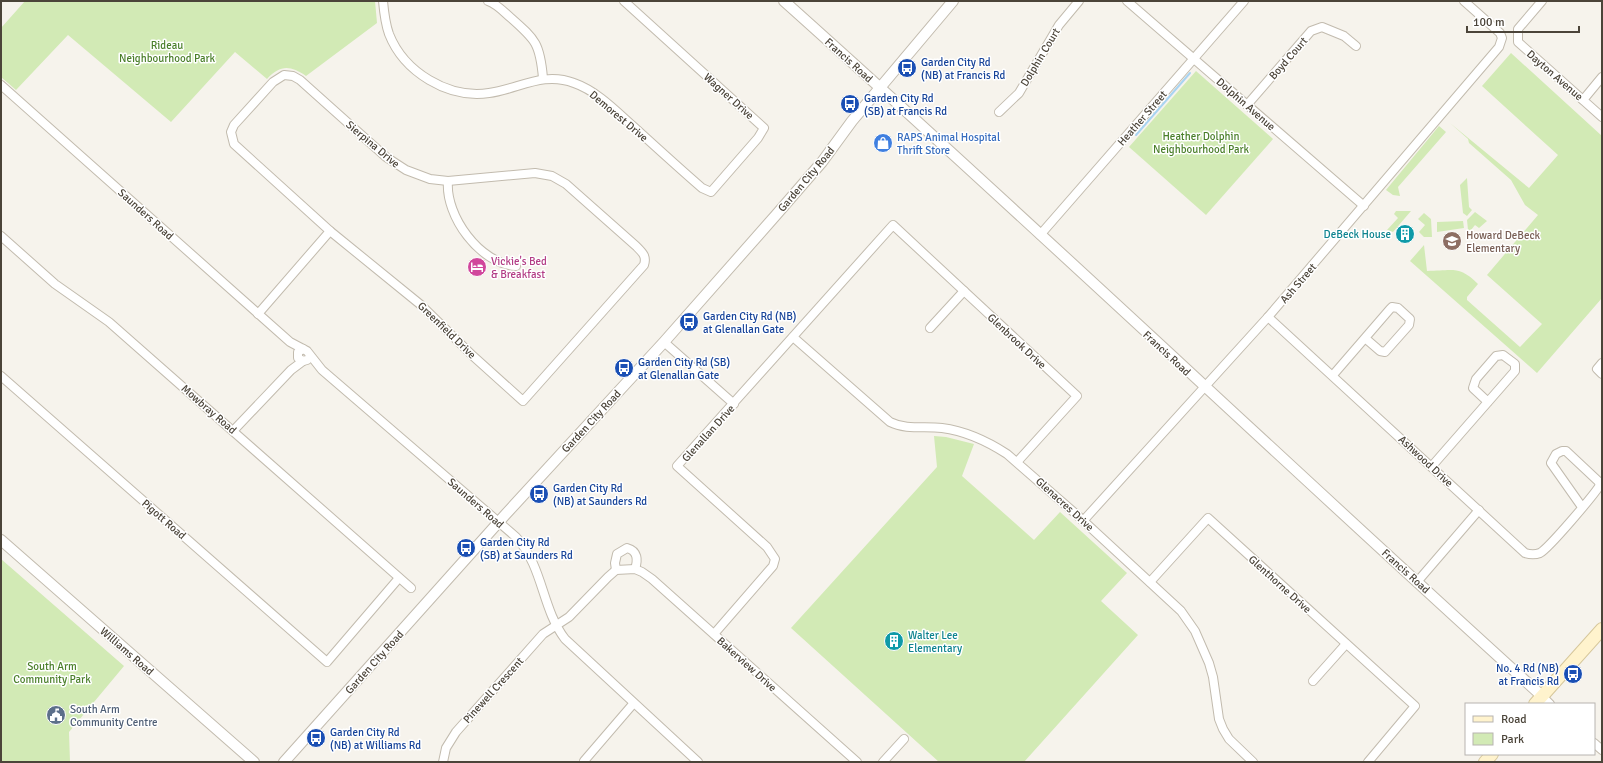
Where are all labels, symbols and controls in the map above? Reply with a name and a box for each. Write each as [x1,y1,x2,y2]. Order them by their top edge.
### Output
scale bar [1467,8,1579,34]
text: 100 m [1473,15,1505,30]
street label: Dolphin Court [1018,26,1063,89]
street label: Boyd Court [1266,34,1310,82]
street label: Francis Road [822,35,875,85]
park label: Rideau Neighbourhood Park [119,39,216,65]
street label: Dayton Avenue [1524,47,1585,103]
place label: Garden City Rd (NB) at Francis Rd [921,56,1006,82]
bus stop icon: Garden City Rd (NB) at Francis Rd [896,57,918,79]
street label: Wagner Drive [701,71,756,122]
street label: Dolphin Avenue [1214,75,1278,133]
street label: Demorest Drive [587,88,650,145]
street label: Heather Street [1115,88,1170,149]
place label: Garden City Rd (SB) at Francis Rd [864,92,947,118]
bus stop icon: Garden City Rd (SB) at Francis Rd [839,93,861,115]
street label: Sierpina Drive [343,118,402,171]
park label: Heather Dolphin Neighbourhood Park [1153,130,1250,156]
place label: RAPS Animal Hospital Thrift Store [897,131,1000,157]
shop icon: RAPS Animal Hospital Thrift Store [872,132,894,154]
street label: Garden City Road [775,144,837,214]
street label: Saunders Road [115,186,176,243]
building icon: DeBeck House [1394,223,1416,245]
place label: DeBeck House [1324,228,1391,241]
place label: Howard DeBeck Elementary [1466,229,1541,255]
school or university icon: Howard DeBeck Elementary [1441,230,1463,252]
place label: Vickie's Bed & Breakfast [491,255,547,281]
hotel icon: Vickie's Bed & Breakfast [466,256,488,278]
street label: Ash Street [1278,261,1319,306]
street label: Greenfield Drive [415,299,478,361]
place label: Garden City Rd (NB) at Glenallan Gate [703,310,797,336]
bus stop icon: Garden City Rd (NB) at Glenallan Gate [678,311,700,333]
street label: Glenbrook Drive [985,311,1049,372]
street label: Francis Road [1140,328,1193,379]
place label: Garden City Rd (SB) at Glenallan Gate [638,356,730,382]
bus stop icon: Garden City Rd (SB) at Glenallan Gate [613,357,635,379]
street label: Mowbray Road [178,382,239,437]
street label: Garden City Road [559,387,624,455]
street label: Glenallan Drive [679,402,737,465]
street label: Ashwood Drive [1396,433,1455,490]
street label: Glenacres Drive [1033,475,1096,534]
street label: Saunders Road [445,476,506,531]
place label: Garden City Rd (NB) at Saunders Rd [553,482,647,508]
bus stop icon: Garden City Rd (NB) at Saunders Rd [528,483,550,505]
street label: Pigott Road [139,497,189,542]
place label: Garden City Rd (SB) at Saunders Rd [480,536,573,562]
bus stop icon: Garden City Rd (SB) at Saunders Rd [455,537,477,559]
street label: Francis Road [1379,546,1432,596]
street label: Glenthorne Drive [1246,553,1314,616]
street label: Williams Road [97,625,156,678]
street label: Garden City Road [342,628,406,697]
place label: Walter Lee Elementary [908,629,963,655]
building icon: Walter Lee Elementary [883,630,905,652]
street label: Bakerview Drive [714,634,779,694]
street label: Pinewell Crescent [460,655,526,726]
park label: South Arm Community Park [13,660,91,686]
place label: No. 4 Rd (NB) at Francis Rd [1496,662,1559,688]
bus stop icon: No. 4 Rd (NB) at Francis Rd [1562,663,1584,685]
place label: South Arm Community Centre [70,703,157,729]
legend [1465,703,1595,755]
public building icon: South Arm Community Centre [45,704,67,726]
text: Road [1501,712,1527,727]
place label: Garden City Rd (NB) at Williams Rd [330,726,421,752]
bus stop icon: Garden City Rd (NB) at Williams Rd [305,727,327,749]
text: Park [1501,732,1524,747]

